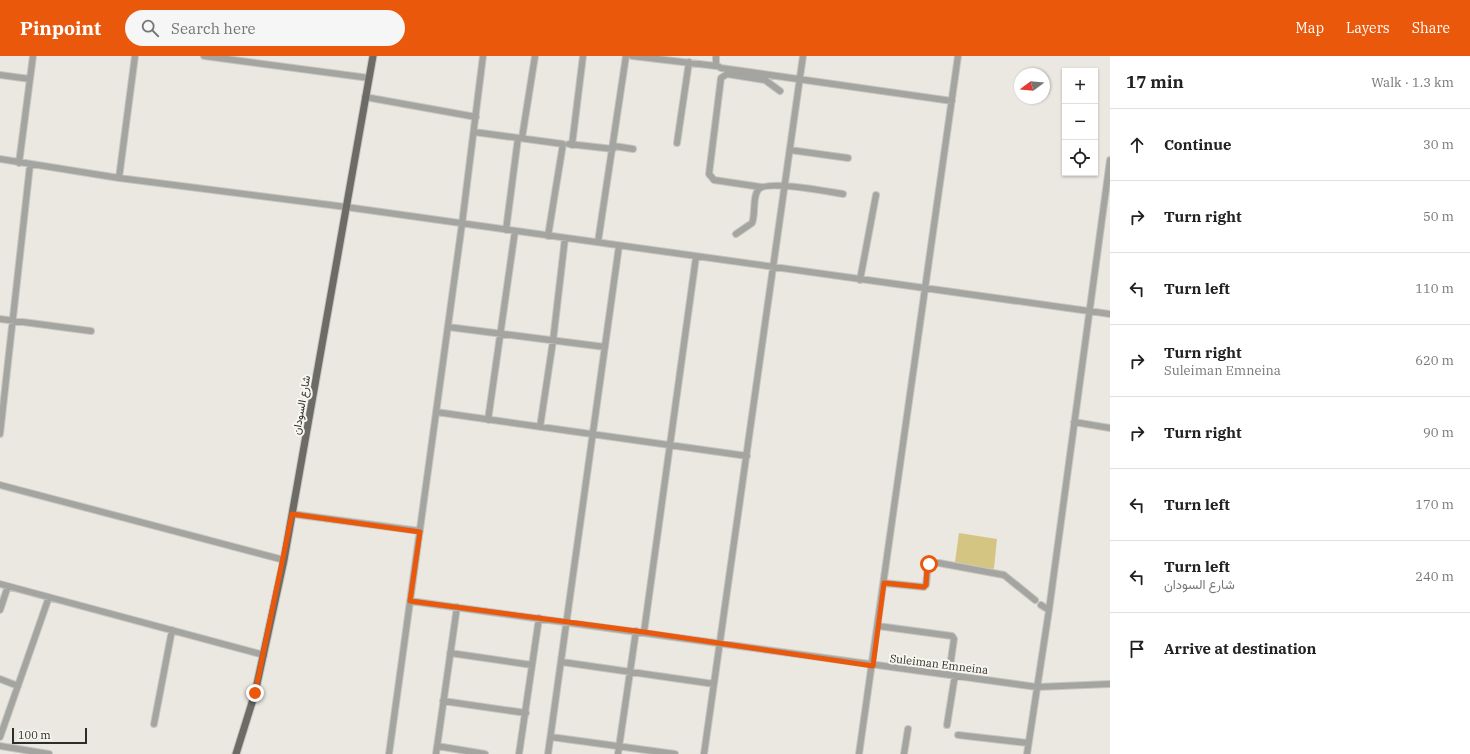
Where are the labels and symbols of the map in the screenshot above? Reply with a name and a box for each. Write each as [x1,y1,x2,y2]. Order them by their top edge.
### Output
north arrow [1014,68,1050,104]
street label: شارع السودان [289,374,314,436]
route start [920,555,938,573]
street label: Suleiman Emneina [889,651,989,677]
route end [246,684,264,702]
scale bar [12,726,87,745]

